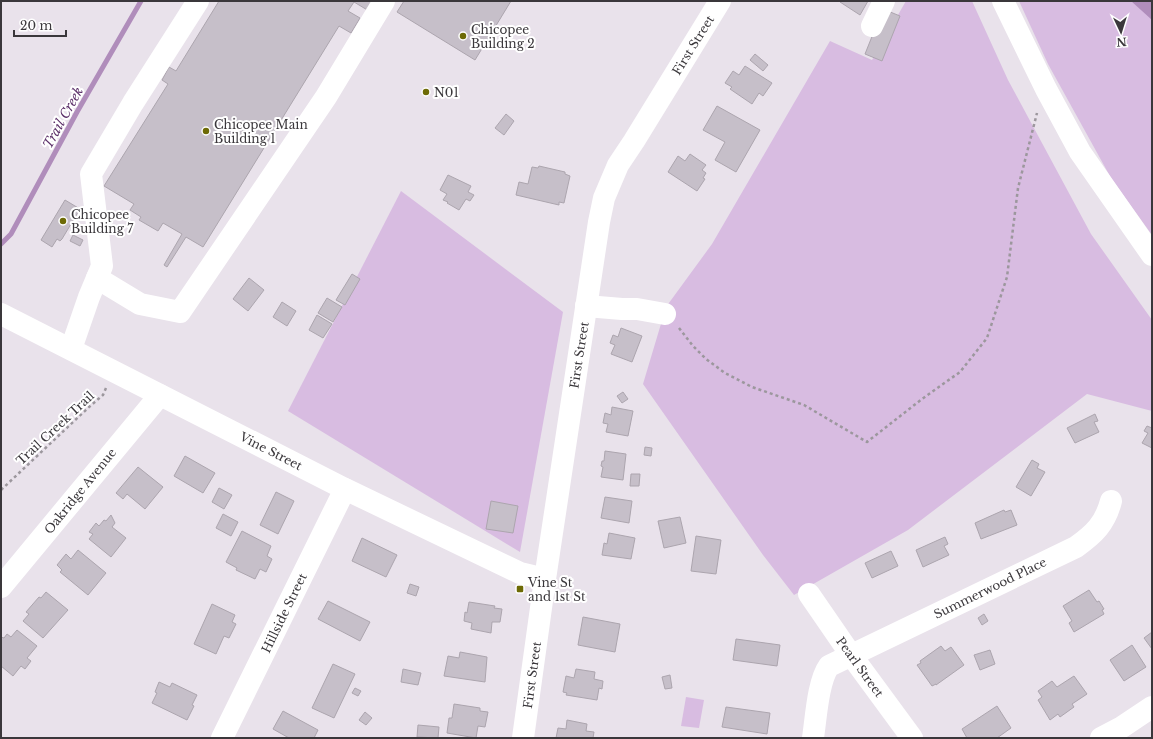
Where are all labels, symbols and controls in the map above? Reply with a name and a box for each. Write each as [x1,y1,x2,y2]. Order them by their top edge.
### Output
scale bar [14,12,66,38]
street label: First Street [669,12,717,78]
north arrow [1101,12,1141,52]
text: 20 m [20,18,52,33]
place label: Chicopee Building 2 [471,22,535,51]
marker: Chicopee Building 2 [458,31,468,41]
text: N [1115,35,1127,49]
water label: Trail Creek [39,84,87,152]
place label: N01 [434,85,459,100]
marker: N01 [421,87,431,97]
place label: Chicopee Main Building 1 [214,117,308,146]
marker: Chicopee Main Building 1 [201,126,211,136]
place label: Chicopee Building 7 [71,207,134,236]
marker: Chicopee Building 7 [58,216,68,226]
street label: First Street [566,320,592,389]
street label: Trail Creek Trail [13,388,97,468]
street label: Vine Street [236,428,305,473]
street label: Oakridge Avenue [41,445,119,537]
street label: Summerwood Place [931,554,1049,622]
street label: Hillside Street [258,570,310,655]
place label: Vine St and 1st St [527,575,586,604]
marker: Vine St and 1st St [515,584,525,594]
street label: Pearl Street [833,634,887,700]
street label: First Street [520,640,544,709]

